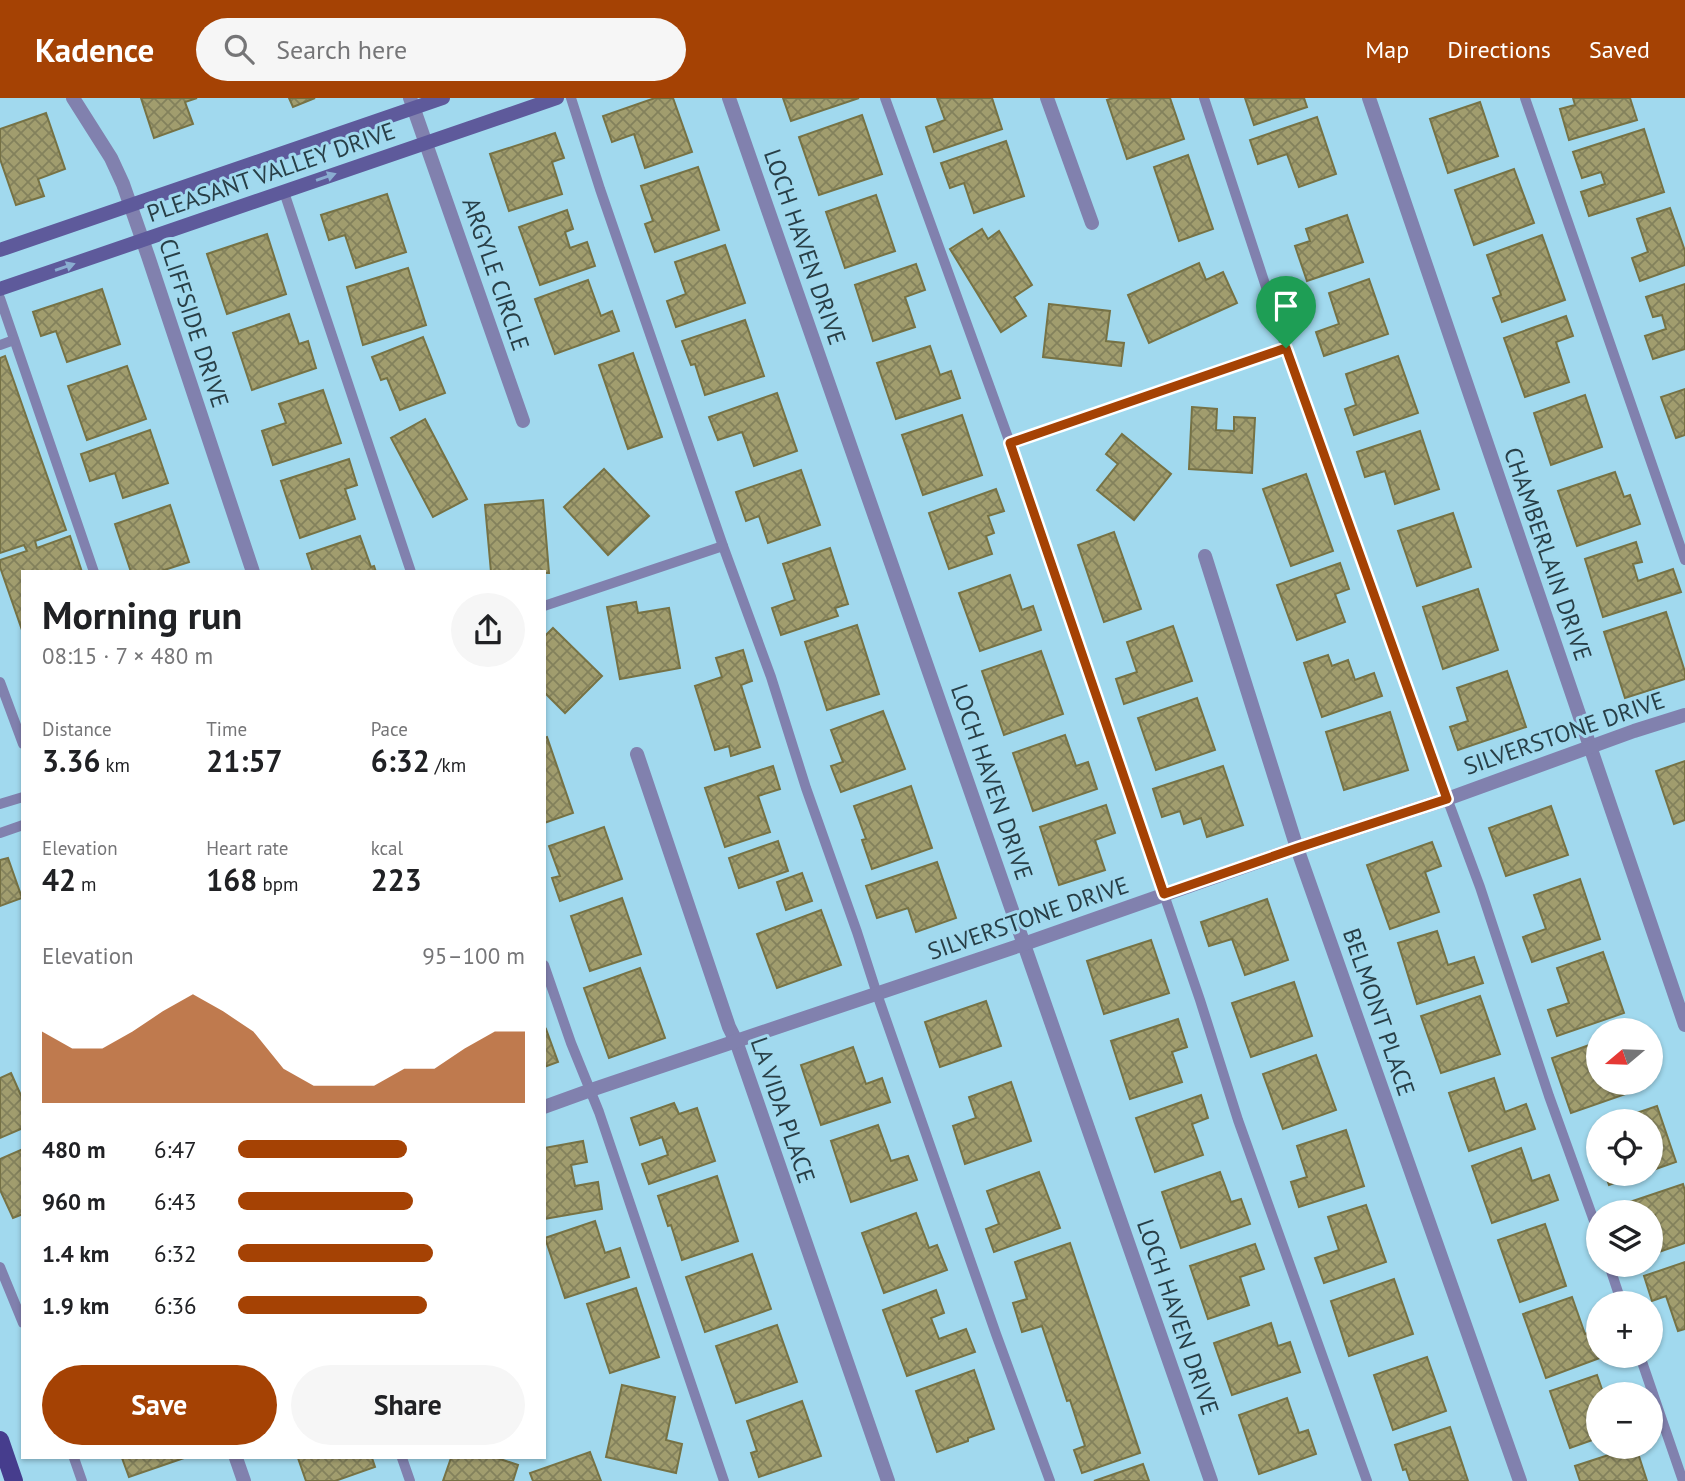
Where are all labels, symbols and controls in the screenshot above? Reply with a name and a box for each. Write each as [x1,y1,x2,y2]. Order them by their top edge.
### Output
search box [196,18,686,81]
text: Kadence [35,28,154,71]
icon: search [220,30,258,68]
text: Search here [276,33,407,66]
text: Map [1365,34,1409,65]
text: Directions [1447,34,1551,65]
text: Saved [1589,34,1650,65]
street label: PLEASANT VALLEY DRIVE [143,115,399,229]
street label: LOCH HAVEN DRIVE [757,145,853,349]
one-way arrow [316,171,337,182]
street label: ARGYLE CIRCLE [455,193,537,355]
street label: CLIFFSIDE DRIVE [152,234,236,412]
one-way arrow [54,261,75,272]
pin [1256,276,1316,348]
icon: arrive [1267,287,1305,325]
street label: CHAMBERLAIN DRIVE [1497,443,1599,665]
text: Morning run [42,590,242,639]
button: share [451,593,525,667]
text: 08:15 · 7 × 480 m [42,641,213,670]
street label: LOCH HAVEN DRIVE [944,680,1040,884]
street label: SILVERSTONE DRIVE [1459,684,1669,782]
text: Distance [42,717,112,741]
text: Time [206,717,247,741]
text: Pace [371,717,408,741]
text: 3.36 [42,741,100,780]
text: 21:57 [206,741,282,780]
text: 6:32 [371,741,430,780]
text: km [100,753,130,777]
text: /km [430,753,466,777]
text: Elevation [42,836,118,860]
text: Heart rate [206,836,288,860]
text: kcal [371,836,403,860]
text: 42 [42,860,76,899]
text: 168 [206,860,257,899]
text: 223 [371,860,422,899]
street label: SILVERSTONE DRIVE [923,869,1133,967]
text: m [76,872,97,896]
text: bpm [257,872,298,896]
street label: BELMONT PLACE [1336,924,1422,1100]
text: Elevation [42,941,134,970]
text: 95–100 m [422,941,525,970]
north arrow [1586,1018,1662,1096]
map controls [1586,1018,1663,1459]
street label: LA VIDA PLACE [744,1033,822,1187]
button: locate [1586,1109,1663,1186]
text: 480 m [42,1135,105,1164]
text: 6:47 [154,1135,197,1164]
text: 960 m [42,1187,105,1216]
text: 6:43 [154,1187,197,1216]
button: layers [1586,1200,1663,1277]
street label: LOCH HAVEN DRIVE [1130,1215,1226,1419]
text: 1.4 km [42,1239,109,1268]
text: 6:32 [154,1239,197,1268]
text: 1.9 km [42,1291,109,1320]
text: 6:36 [154,1291,197,1320]
button: + [1586,1291,1663,1368]
button: Save [42,1365,277,1445]
button: Share [291,1365,525,1445]
button: − [1586,1382,1663,1459]

